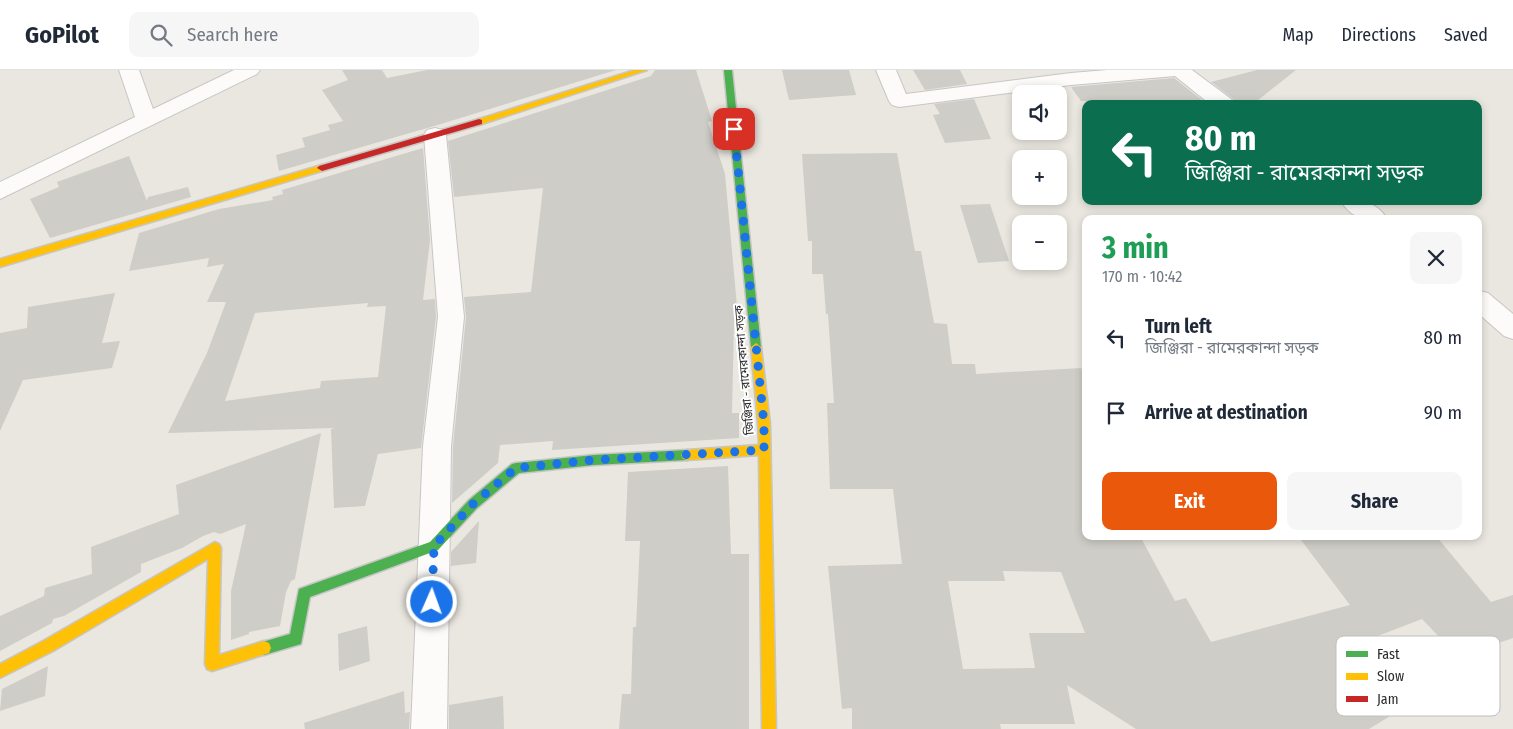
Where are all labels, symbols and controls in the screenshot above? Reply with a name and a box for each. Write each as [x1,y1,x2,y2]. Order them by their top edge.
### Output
search box [129,12,479,57]
text: GoPilot [25,21,99,49]
icon: search [147,21,175,49]
text: Search here [187,23,279,46]
text: Map [1282,24,1314,46]
text: Directions [1342,24,1416,46]
text: Saved [1444,24,1488,46]
map controls [1012,85,1067,270]
button: sound [1012,85,1067,140]
pin [713,108,755,150]
icon: arrive [720,115,748,143]
text: 80 m [1185,117,1257,159]
icon: left [1102,120,1167,185]
button: + [1012,150,1067,205]
text: জিঞ্জিরা - রামেরকান্দা সড়ক [1185,159,1424,186]
button: − [1012,215,1067,270]
text: 3 min [1102,230,1169,266]
button: close [1410,232,1462,284]
text: 170 m · 10:42 [1102,267,1182,286]
street label: জিঞ্জিরা - রামেরকান্দা সড়ক [730,304,757,437]
text: Turn left [1145,315,1212,338]
icon: left [1102,324,1130,352]
text: 80 m [1424,326,1462,349]
text: জিঞ্জিরা - রামেরকান্দা সড়ক [1145,338,1319,357]
icon: arrive [1102,399,1130,427]
text: Arrive at destination [1145,401,1308,424]
text: 90 m [1424,401,1462,424]
button: Exit [1102,472,1277,530]
button: Share [1287,472,1462,530]
position arrow [405,575,457,627]
legend [1336,636,1500,716]
text: Fast [1377,646,1400,663]
text: Slow [1377,668,1404,685]
text: Jam [1377,691,1398,708]

